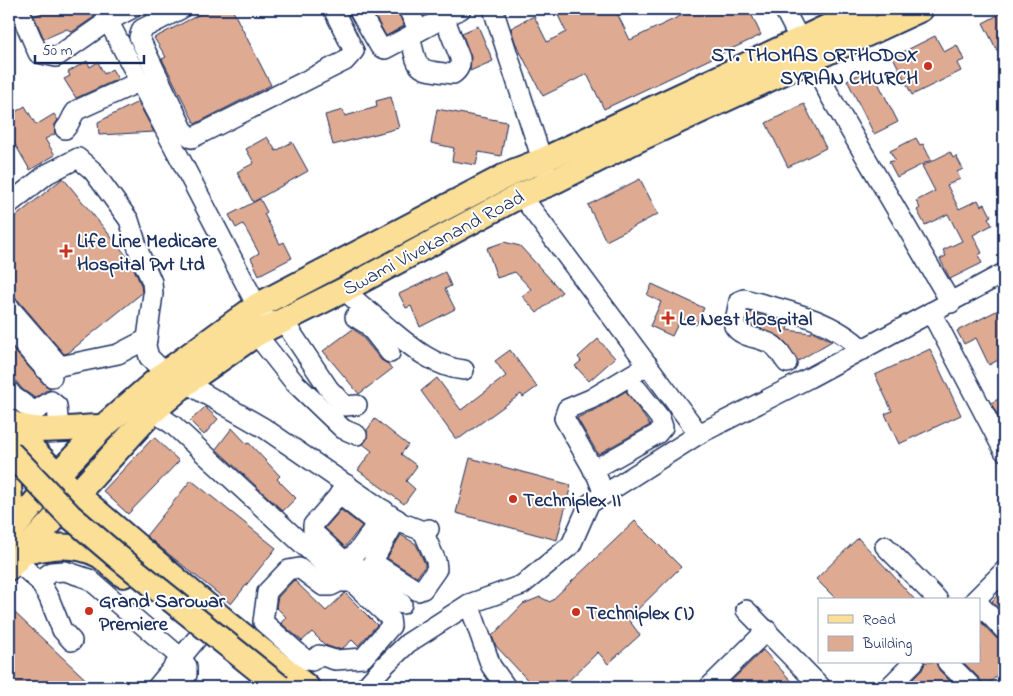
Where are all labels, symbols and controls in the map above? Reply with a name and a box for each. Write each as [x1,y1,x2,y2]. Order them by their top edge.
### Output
scale bar [35,32,144,64]
text: 50 m [42,40,73,62]
place label: ST. THOMAS ORTHODOX SYRIAN CHURCH [711,42,918,94]
marker: ST. THOMAS ORTHODOX SYRIAN CHURCH [922,60,934,72]
street label: Swami Vivekanand Road [338,184,530,304]
place label: Life Line Medicare Hospital Pvt Ltd [77,228,218,280]
marker: Life Line Medicare Hospital Pvt Ltd [59,244,73,258]
place label: Le Nest Hospital [679,306,812,335]
marker: Le Nest Hospital [661,311,675,325]
place label: Techniplex II [523,487,622,516]
marker: Techniplex II [507,493,519,505]
place label: Grand Sarowar Premiere [99,588,226,640]
legend [818,598,980,664]
place label: Techniplex (I) [586,600,694,629]
marker: Grand Sarowar Premiere [83,605,95,617]
marker: Techniplex (I) [570,606,582,618]
text: Road [863,609,896,631]
text: Building [862,633,912,656]

